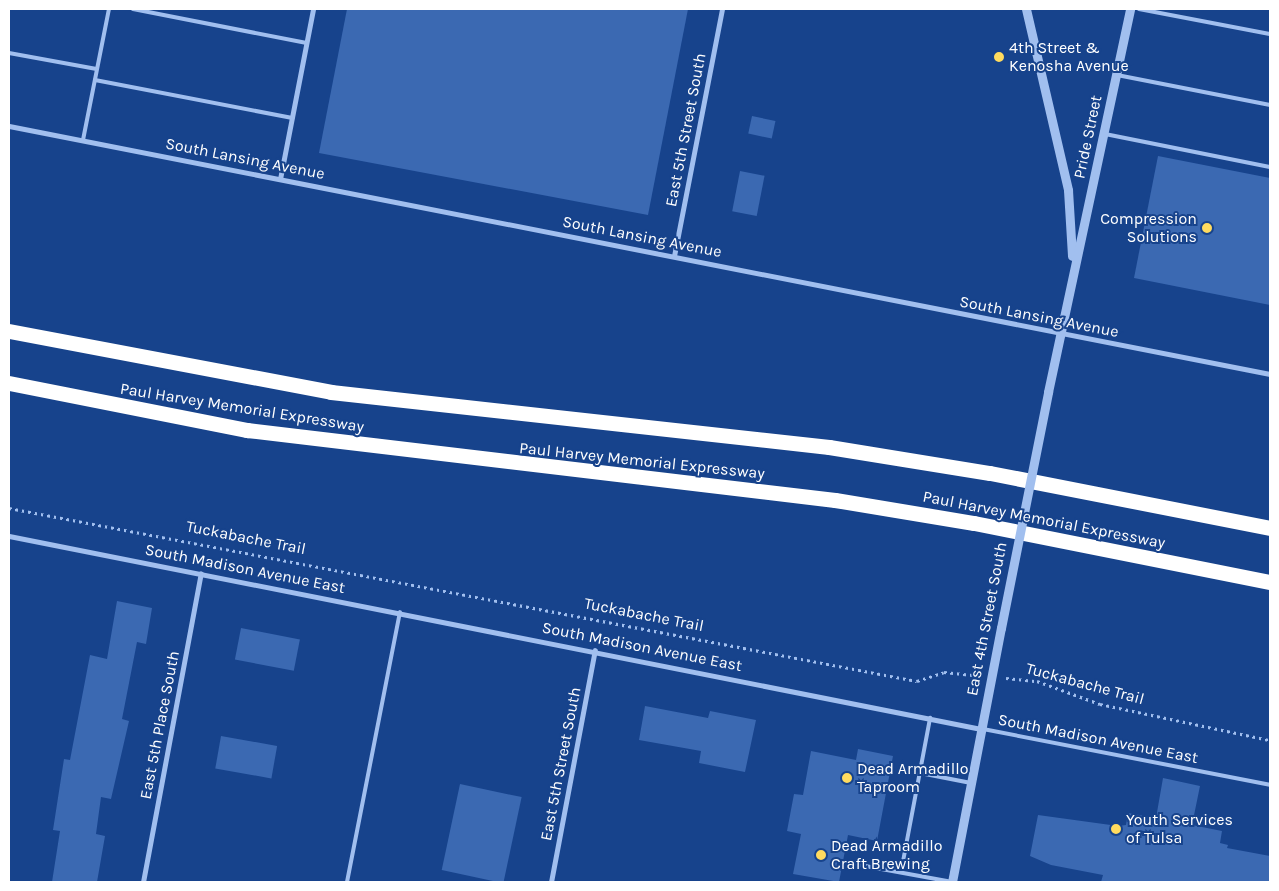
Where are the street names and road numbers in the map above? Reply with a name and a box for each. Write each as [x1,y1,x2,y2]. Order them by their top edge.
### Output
street label: East 5th Street South [662,52,710,208]
street label: Pride Street [1070,94,1106,180]
street label: South Lansing Avenue [164,134,326,184]
street label: South Lansing Avenue [561,212,723,262]
street label: South Lansing Avenue [958,292,1120,342]
street label: Paul Harvey Memorial Expressway [119,379,365,437]
street label: Paul Harvey Memorial Expressway [518,439,766,483]
street label: Paul Harvey Memorial Expressway [921,487,1167,553]
street label: Tuckabache Trail [185,517,307,559]
street label: South Madison Avenue East [143,540,347,598]
street label: East 4th Street South [963,541,1011,697]
street label: Tuckabache Trail [583,594,705,636]
street label: South Madison Avenue East [540,618,744,676]
street label: East 5th Place South [136,649,184,801]
street label: Tuckabache Trail [1024,659,1146,709]
street label: East 5th Street South [537,686,585,842]
street label: South Madison Avenue East [996,710,1200,768]

